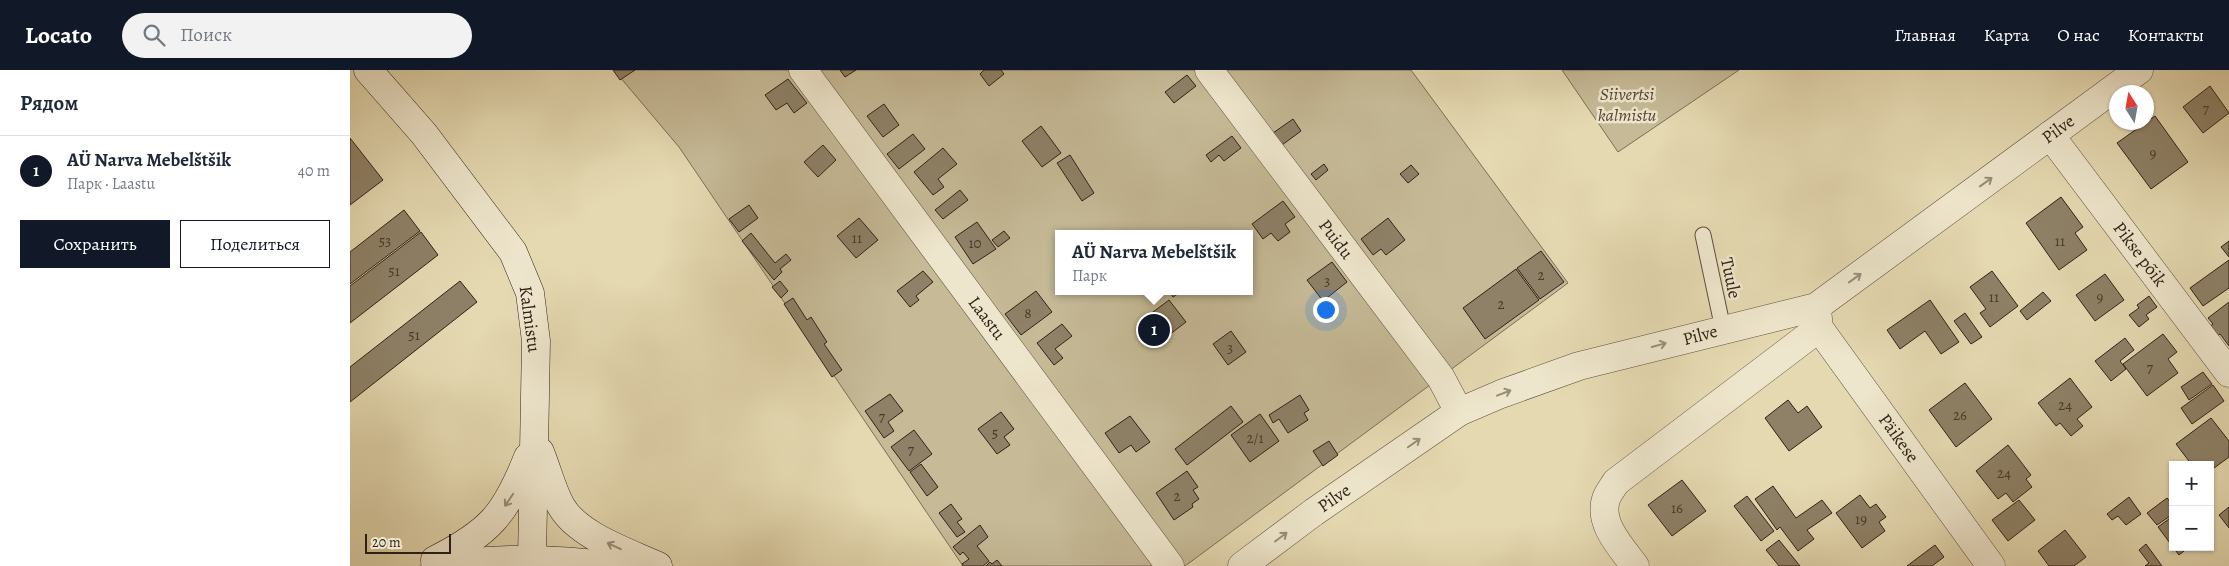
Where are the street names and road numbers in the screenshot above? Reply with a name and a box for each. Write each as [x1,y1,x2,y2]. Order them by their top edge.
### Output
street label: Pilve [2037,109,2079,149]
street label: Puidu [1313,214,1359,264]
street label: Pikse põik [2108,217,2172,291]
street label: Tuule [1715,255,1747,301]
street label: Kalmistu [513,284,547,354]
street label: Laastu [963,291,1011,345]
street label: Pilve [1680,319,1720,351]
street label: Päikese [1873,409,1925,467]
street label: Pilve [1313,478,1355,518]

